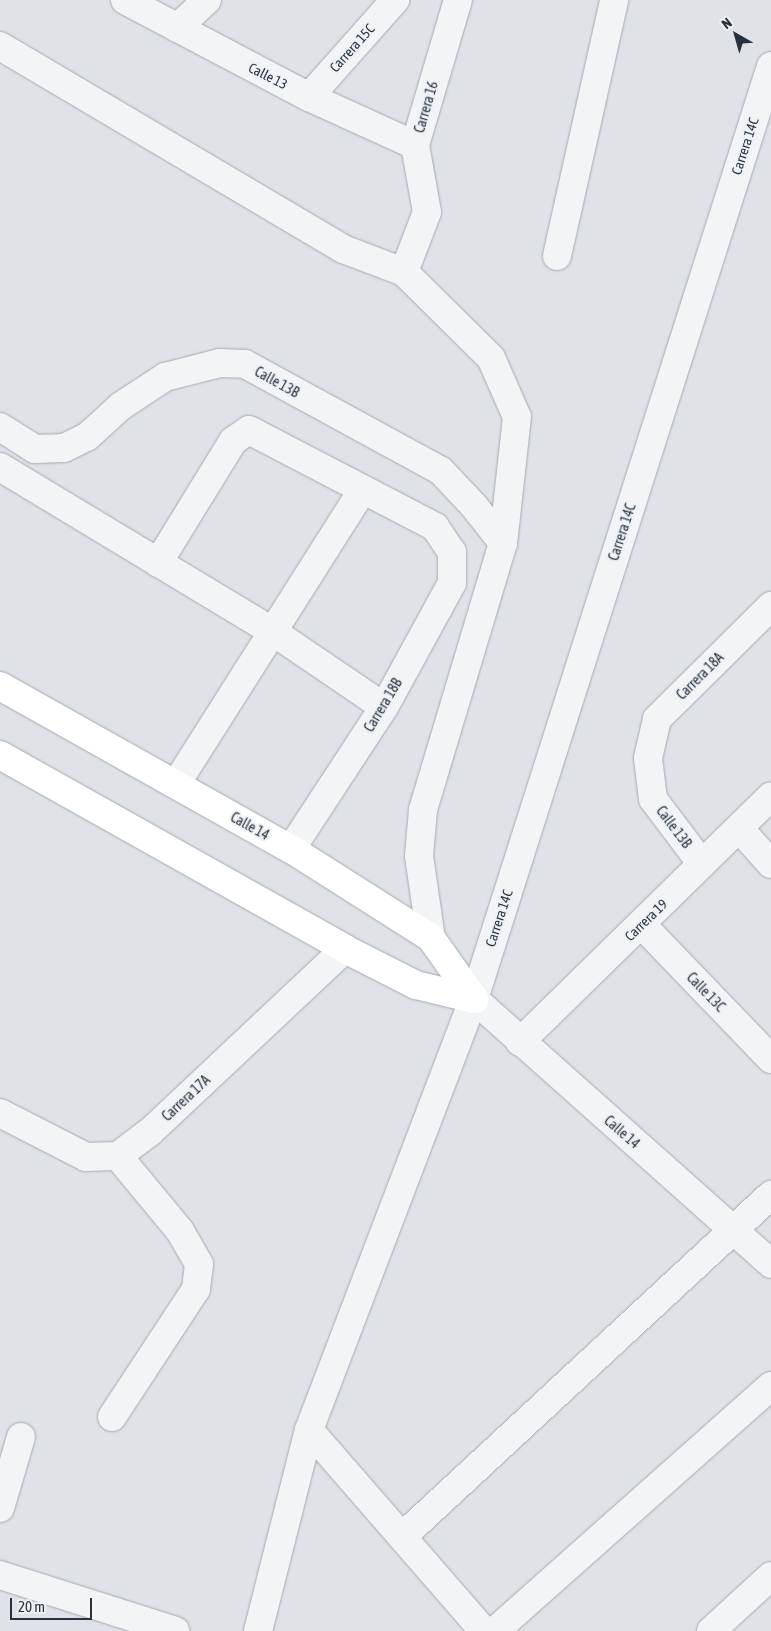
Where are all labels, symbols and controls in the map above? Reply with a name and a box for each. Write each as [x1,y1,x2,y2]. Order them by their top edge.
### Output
north arrow [711,10,761,60]
text: N [719,14,735,32]
street label: Carrera 15C [326,20,378,76]
street label: Calle 13 [246,59,290,93]
street label: Carrera 16 [411,79,441,135]
street label: Carrera 14C [728,115,762,177]
street label: Calle 13B [252,363,302,401]
street label: Carrera 14C [605,501,639,563]
street label: Carrera 18A [673,649,727,703]
street label: Carrera 18B [360,675,406,735]
street label: Calle 13B [653,803,695,851]
street label: Calle 14 [228,809,272,843]
street label: Carrera 14C [482,887,516,949]
street label: Carrera 19 [621,896,671,944]
street label: Calle 13C [683,969,729,1015]
street label: Carrera 17A [158,1071,214,1125]
street label: Calle 14 [601,1112,643,1152]
scale bar [12,1588,95,1620]
text: 20 m [18,1598,45,1615]

